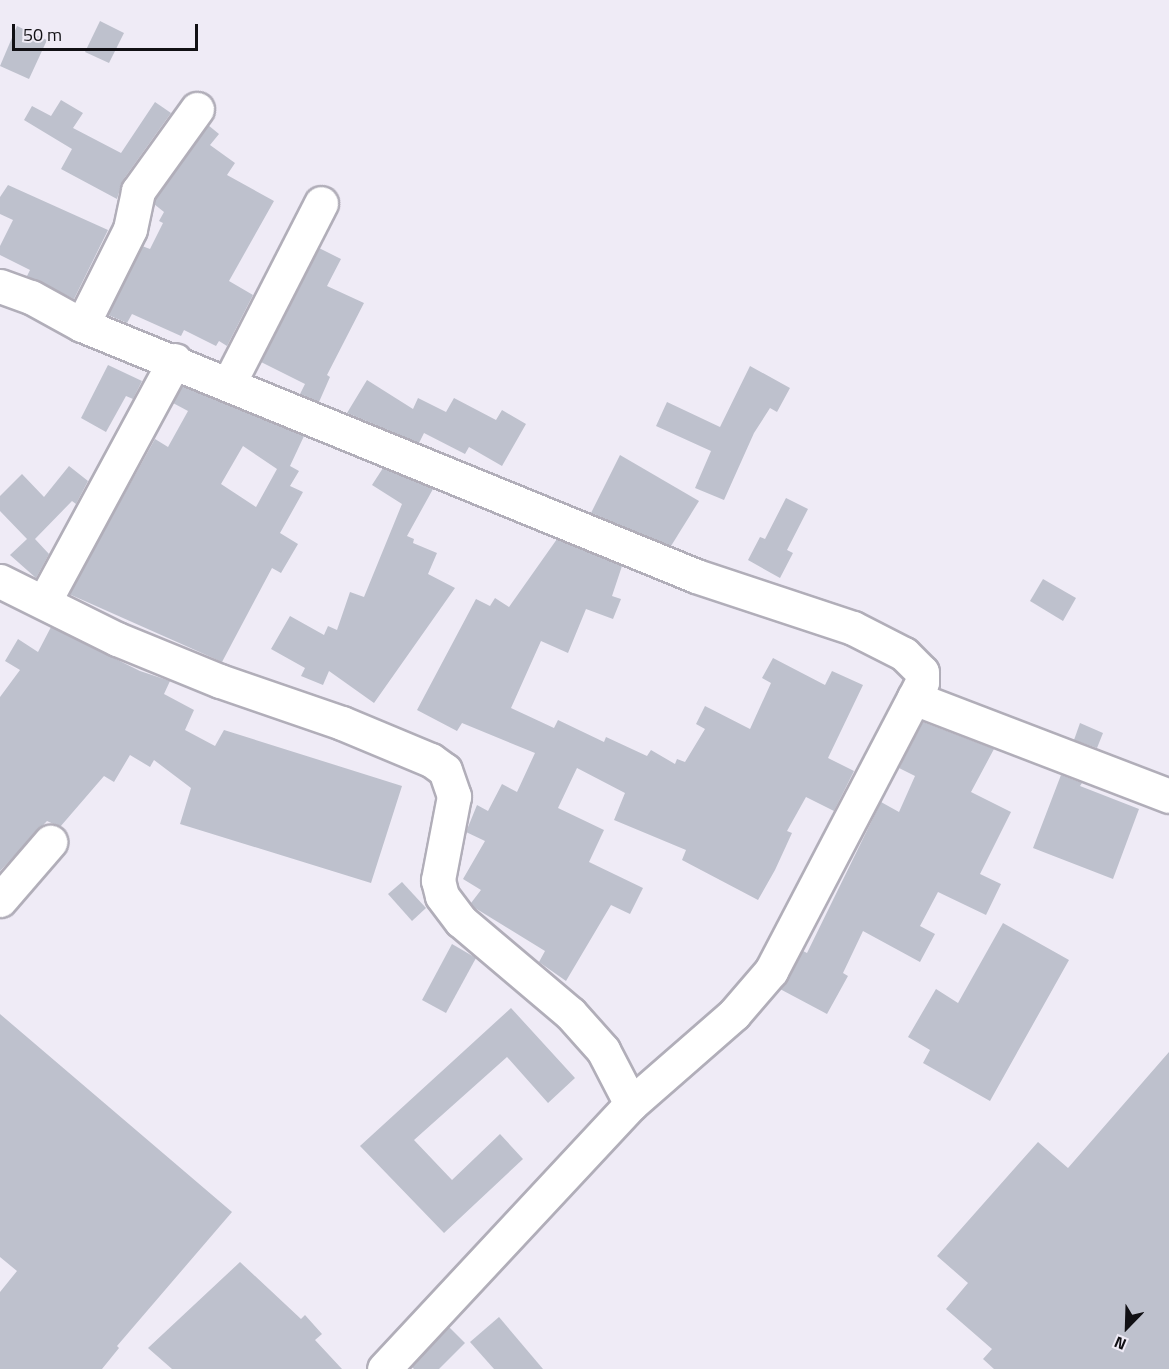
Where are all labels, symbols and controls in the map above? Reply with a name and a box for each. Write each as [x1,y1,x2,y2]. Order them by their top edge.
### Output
scale bar [15,12,201,50]
text: 50 m [23,21,62,48]
north arrow [1097,1297,1157,1357]
text: N [1110,1330,1130,1357]

